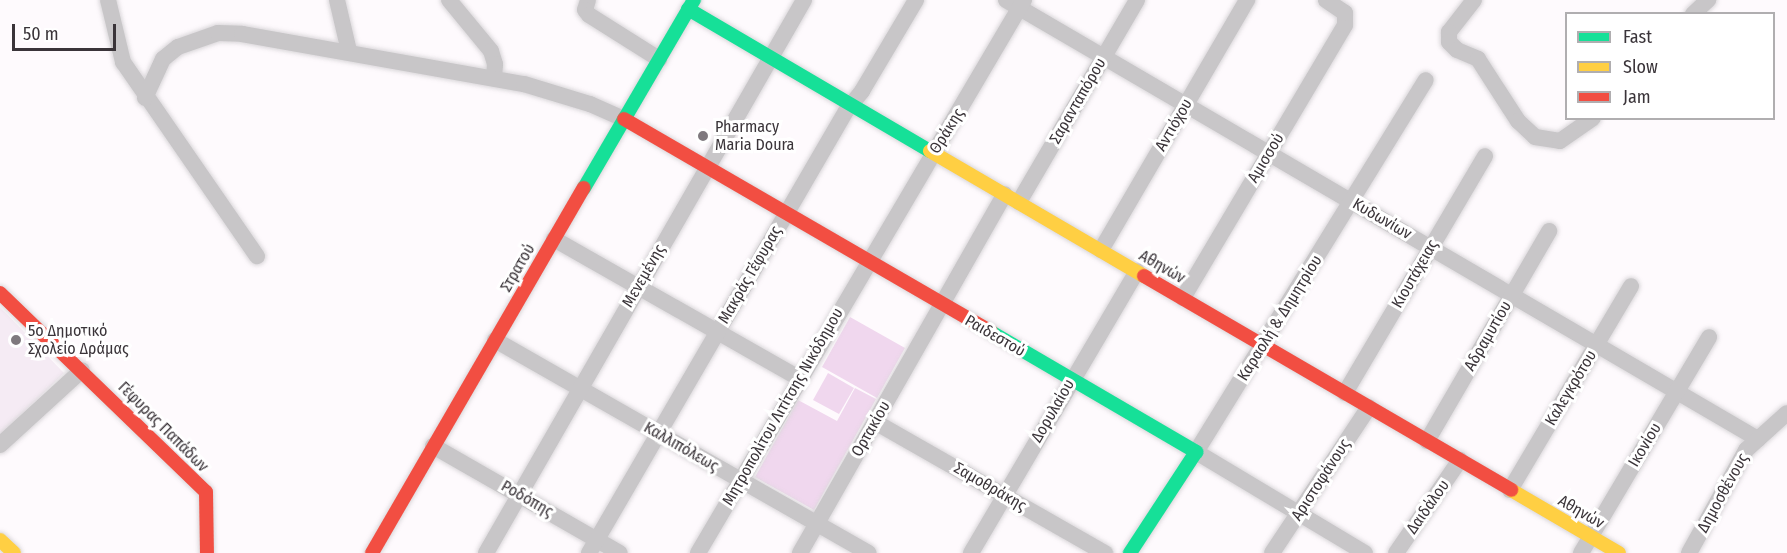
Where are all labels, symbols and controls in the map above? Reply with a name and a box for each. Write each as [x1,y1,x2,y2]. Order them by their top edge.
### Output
scale bar [15,12,118,50]
legend [1565,12,1775,120]
text: 50 m [23,23,59,45]
text: Fast [1623,26,1652,48]
street label: Σαρανταπόρου [1046,55,1110,147]
text: Slow [1623,56,1658,78]
text: Jam [1623,86,1651,108]
street label: Αντιόχου [1151,95,1197,155]
street label: Θράκης [926,105,968,157]
place label: Pharmacy Maria Doura [715,117,794,155]
marker: Pharmacy Maria Doura [696,129,710,143]
street label: Αμισσού [1244,130,1288,186]
street label: Κυδωνίων [1349,194,1415,244]
street label: Μακράς Γέφυρας [714,223,786,327]
street label: Κιουτάχειας [1388,236,1442,312]
street label: Στρατού [497,241,539,295]
street label: Μενεμένης [618,241,670,311]
street label: Αθηνών [1136,246,1188,288]
street label: Καραολή & Δημητρίου [1234,252,1326,384]
street label: Αδραμυτίου [1460,298,1516,374]
street label: Μητροπολίτου Λιτίτσης Νικόδημου [718,305,848,509]
street label: Ραιδεστού [961,311,1029,361]
place label: 5ο Δημοτικό Σχολείο Δράμας [28,321,129,359]
marker: 5ο Δημοτικό Σχολείο Δράμας [9,333,23,347]
street label: Καλεγκρότου [1541,347,1601,429]
street label: Δορυλαίου [1027,376,1079,446]
street label: Γέφυρας Παπάδων [114,378,212,476]
street label: Ορτακίου [847,398,895,460]
street label: Καλλιπόλεως [640,418,722,476]
street label: Ικονίου [1625,420,1665,470]
street label: Αριστοφάνους [1287,436,1355,524]
street label: Δημοσθένους [1693,450,1753,536]
street label: Σαμοθράκης [950,459,1030,515]
street label: Δαιδάλου [1402,476,1454,538]
street label: Ροδόπης [498,477,556,521]
street label: Αθηνών [1555,491,1607,533]

